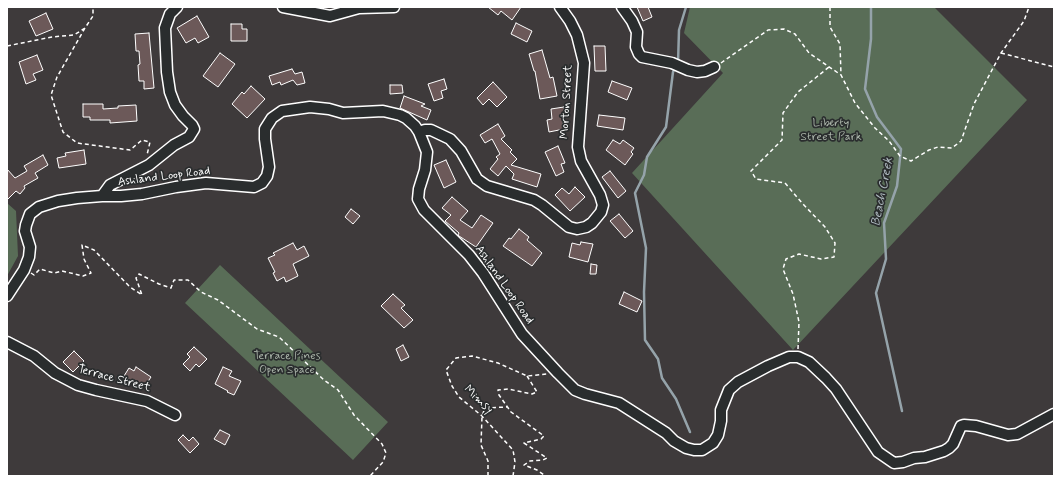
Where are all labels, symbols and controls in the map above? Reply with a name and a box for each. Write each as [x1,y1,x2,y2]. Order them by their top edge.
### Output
street label: Morton Street [558,65,576,139]
park label: Liberty Street Park [800,116,862,144]
water label: Beach Creek [869,156,897,228]
street label: Ashland Loop Road [117,164,211,190]
street label: Ashland Loop Road [471,243,537,327]
park label: Terrace Pines Open Space [254,349,320,377]
street label: Terrace Street [76,362,152,396]
street label: Mimsy [460,383,496,417]

